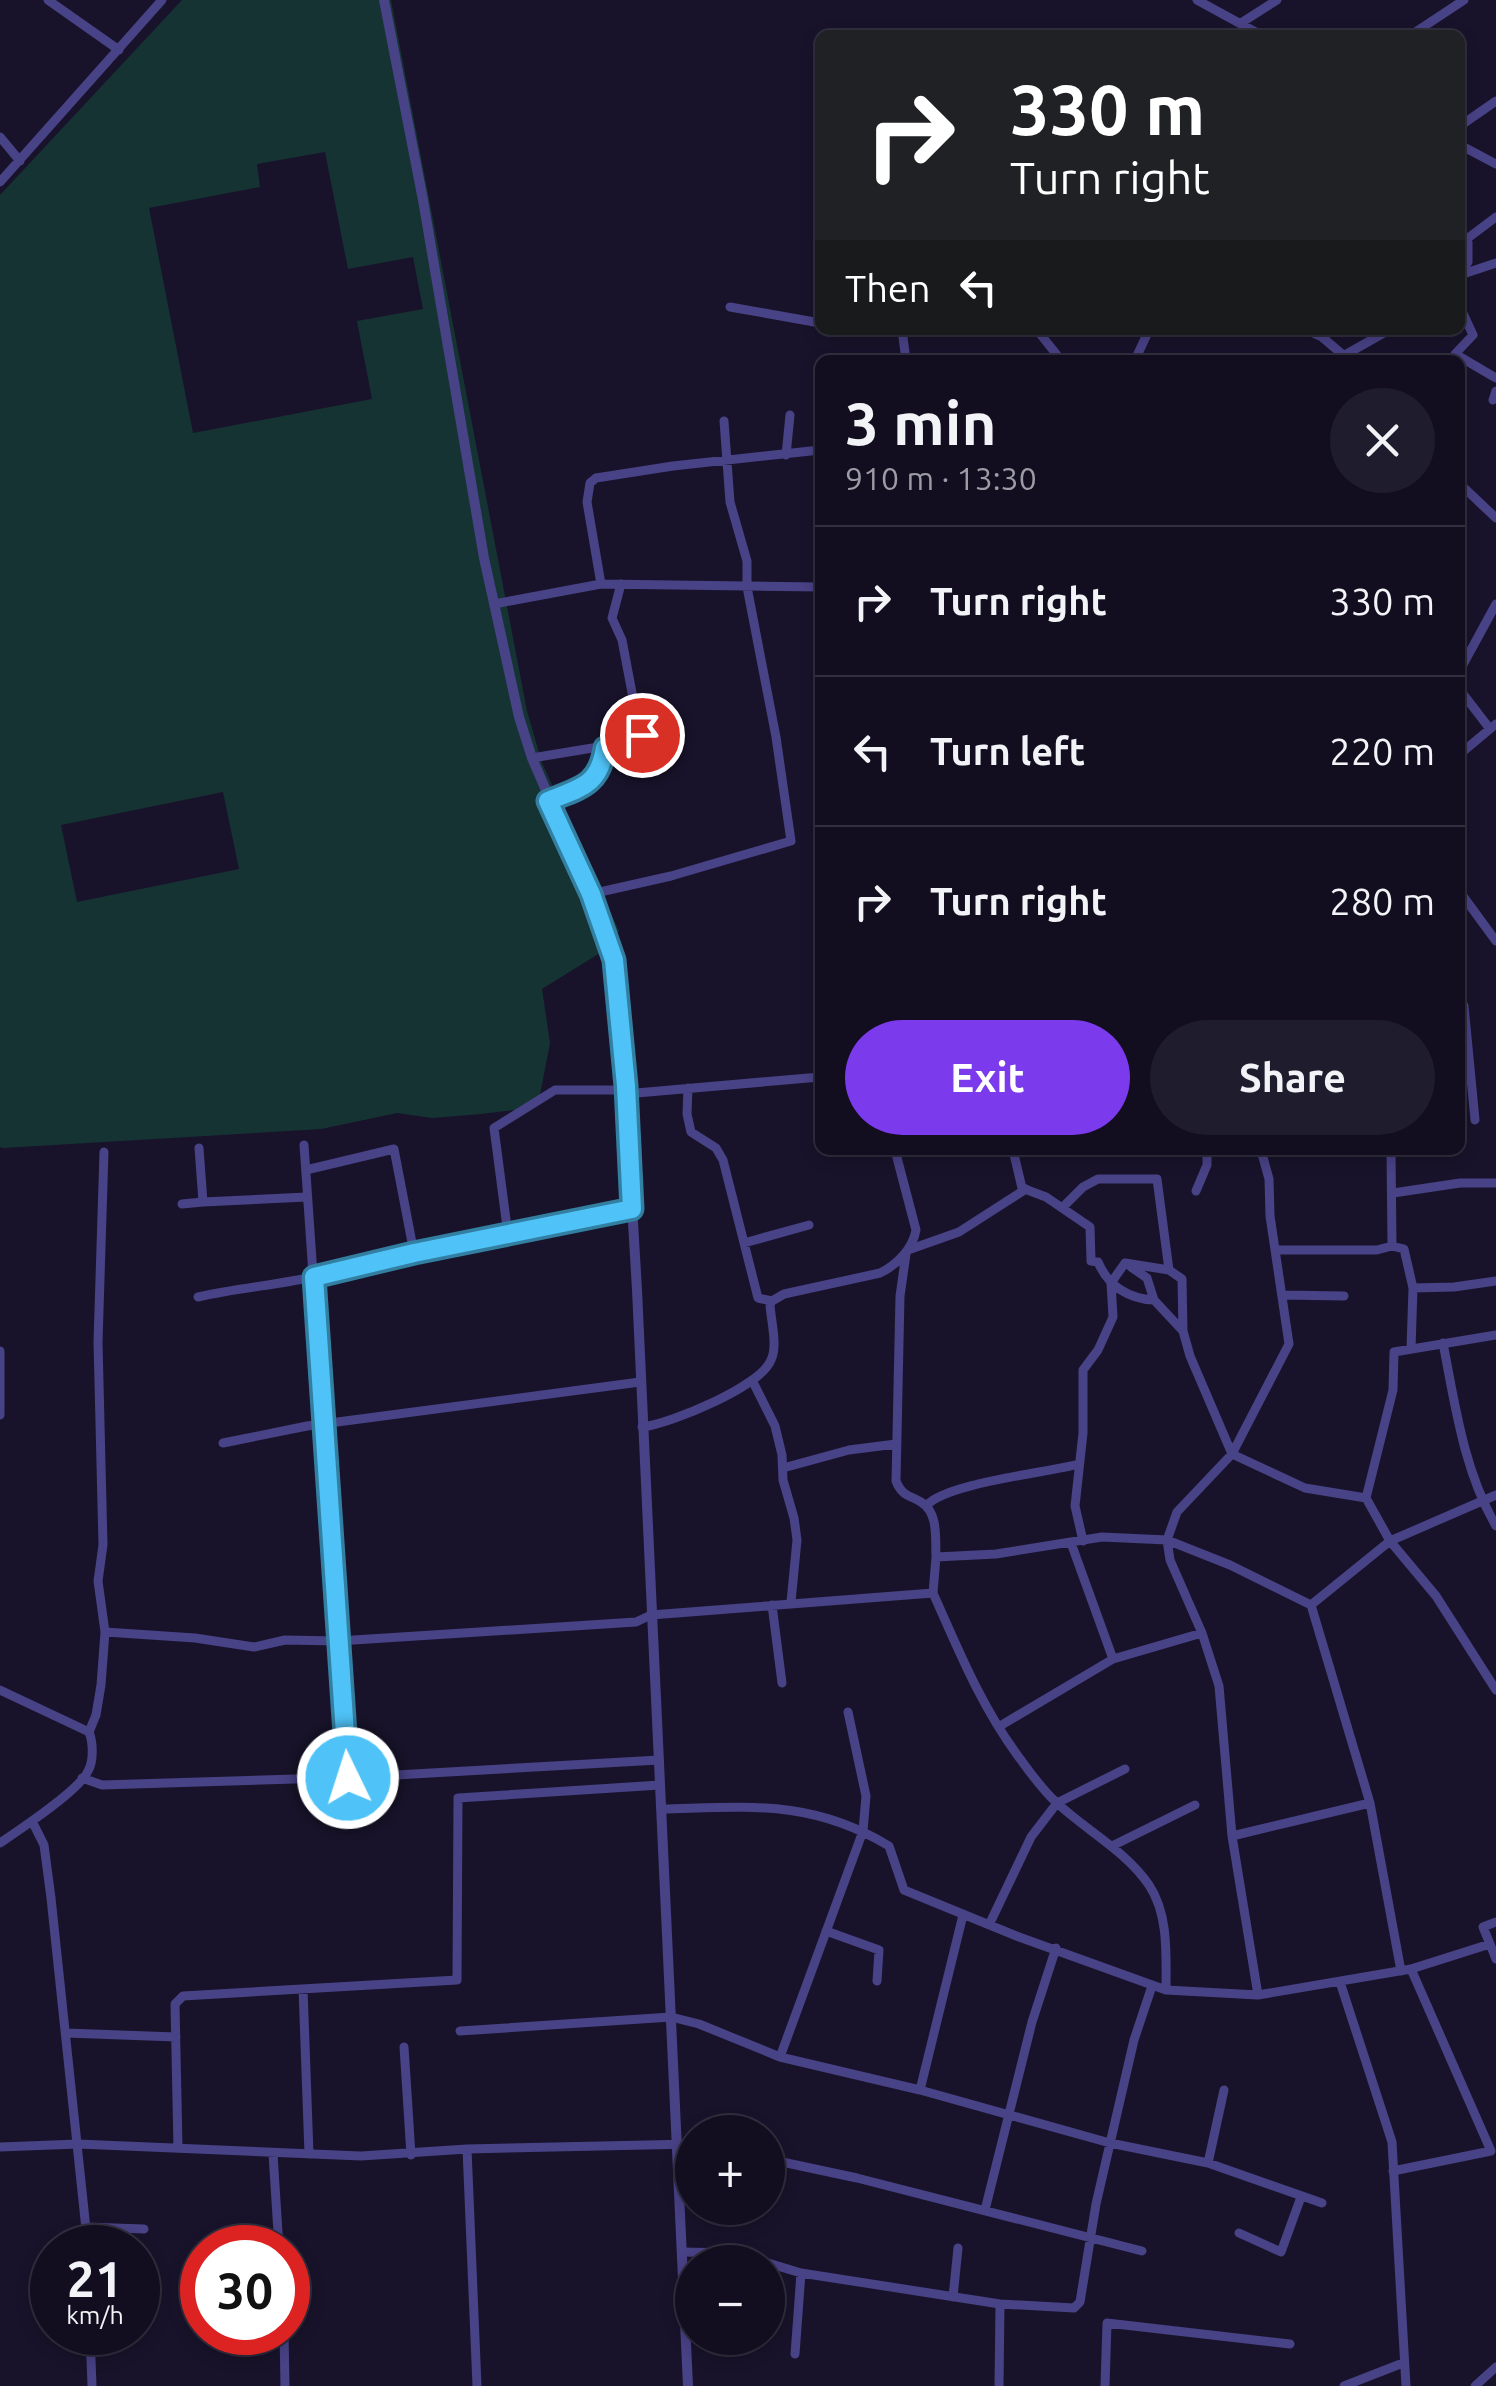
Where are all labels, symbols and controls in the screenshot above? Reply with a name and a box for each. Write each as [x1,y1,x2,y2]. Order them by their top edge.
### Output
icon: right [845,70,975,200]
text: 330 m [1010,70,1205,148]
text: Turn right [1010,152,1210,203]
icon: left [951,260,1006,315]
text: Then [845,267,931,309]
button: close [1330,388,1435,493]
text: 3 min [845,389,997,456]
text: 910 m · 13:30 [845,460,1037,496]
icon: right [845,574,900,629]
text: Turn right [930,580,1107,622]
text: 330 m [1329,580,1435,622]
pin [600,693,685,778]
icon: arrive [615,708,670,763]
icon: left [845,724,900,779]
text: Turn left [930,730,1085,772]
text: 220 m [1329,730,1435,772]
icon: right [845,874,900,929]
text: Turn right [930,880,1107,922]
text: 280 m [1329,880,1435,922]
button: Exit [845,1020,1130,1135]
button: Share [1150,1020,1435,1135]
position arrow [296,1726,400,1830]
map controls [675,2115,785,2355]
button: + [675,2115,785,2225]
speed limit sign: 30 [180,2225,310,2355]
button: − [675,2245,785,2355]
text: 21 [67,2250,123,2306]
text: km/h [66,2301,124,2329]

